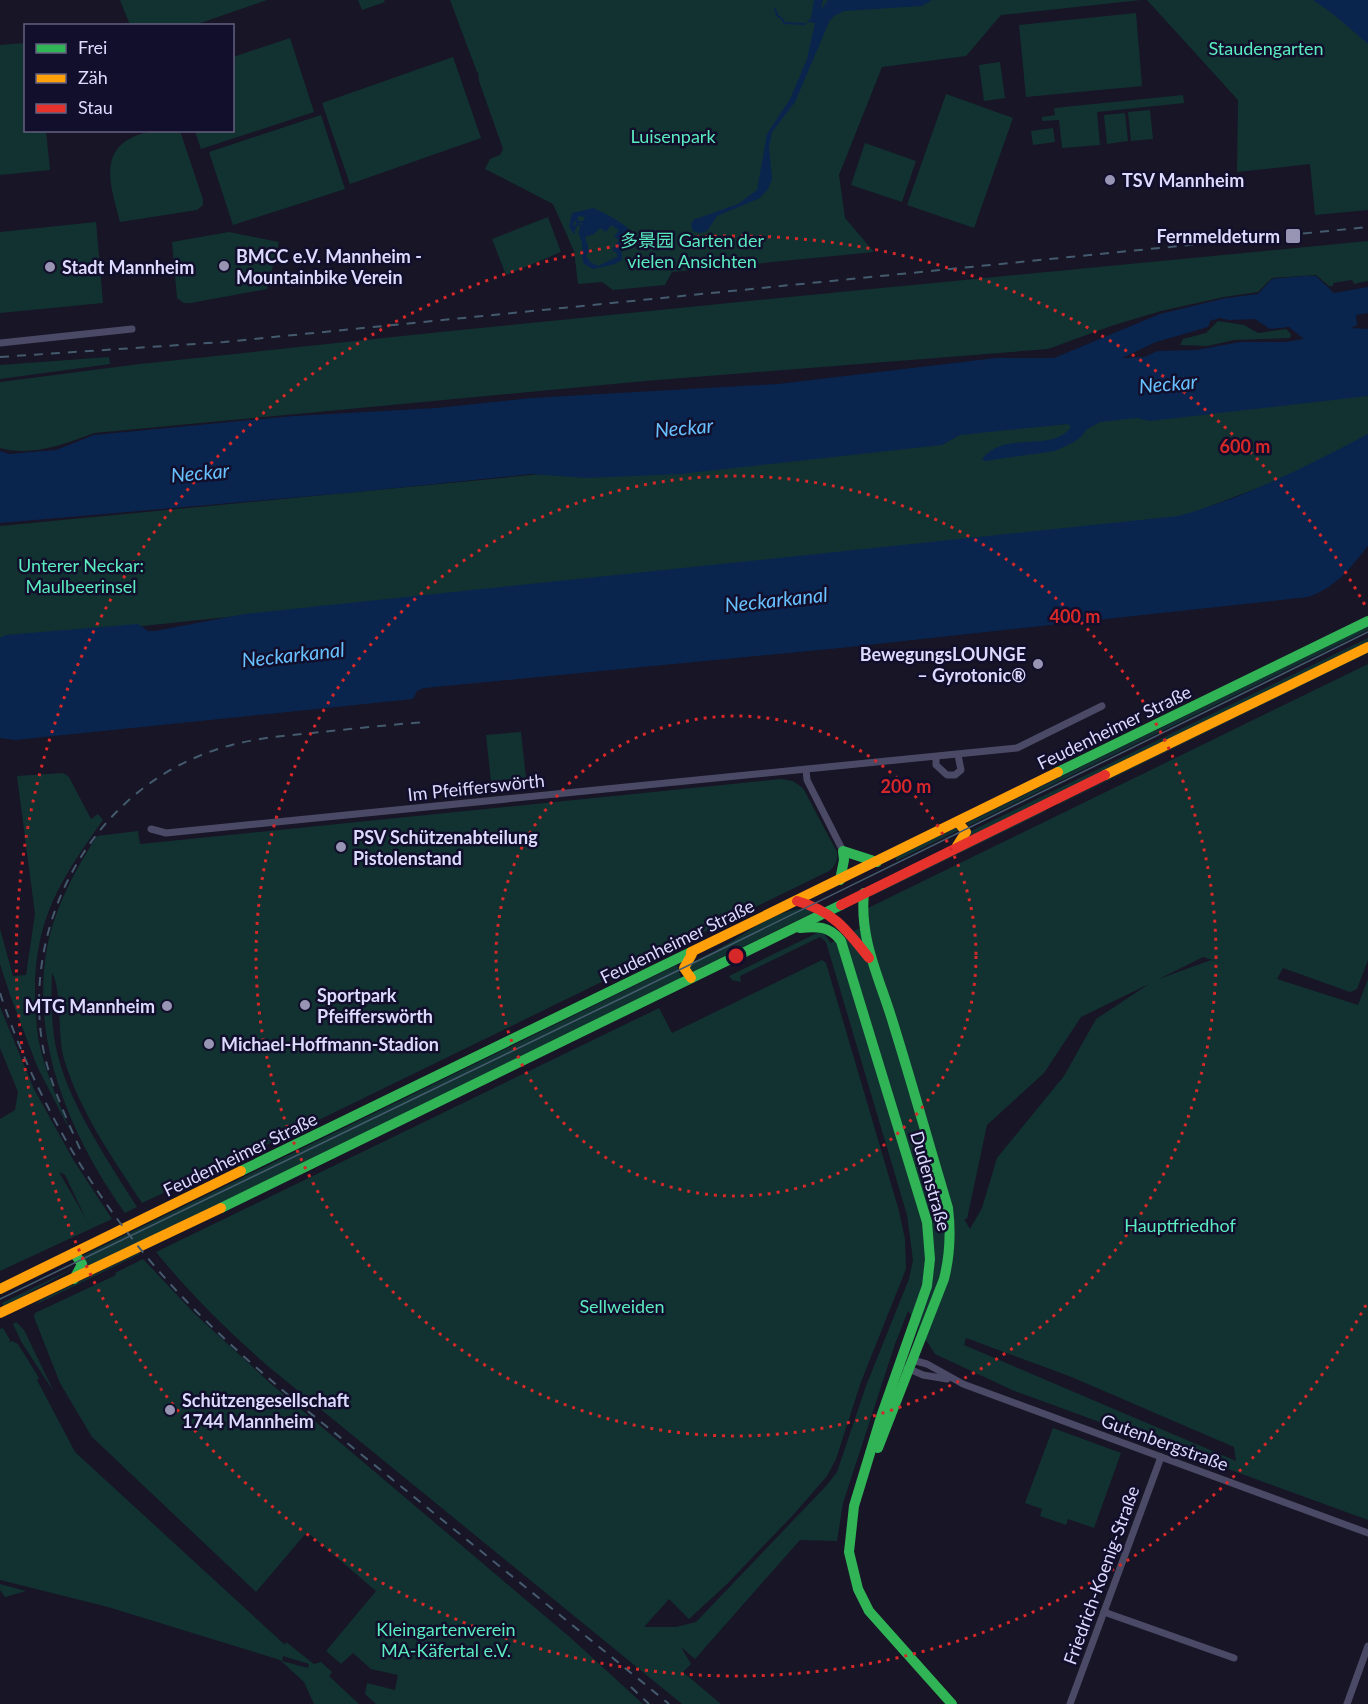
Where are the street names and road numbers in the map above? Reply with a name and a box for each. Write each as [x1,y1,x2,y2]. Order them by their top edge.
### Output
street label: Feudenheimer Straße [1033,680,1195,774]
street label: Im Pfeifferswörth [406,769,546,805]
street label: Feudenheimer Straße [596,894,758,988]
street label: Feudenheimer Straße [159,1107,321,1201]
street label: Dudenstraße [906,1129,956,1233]
street label: Gutenbergstraße [1098,1409,1232,1475]
street label: Friedrich-Koenig-Straße [1058,1483,1144,1667]

